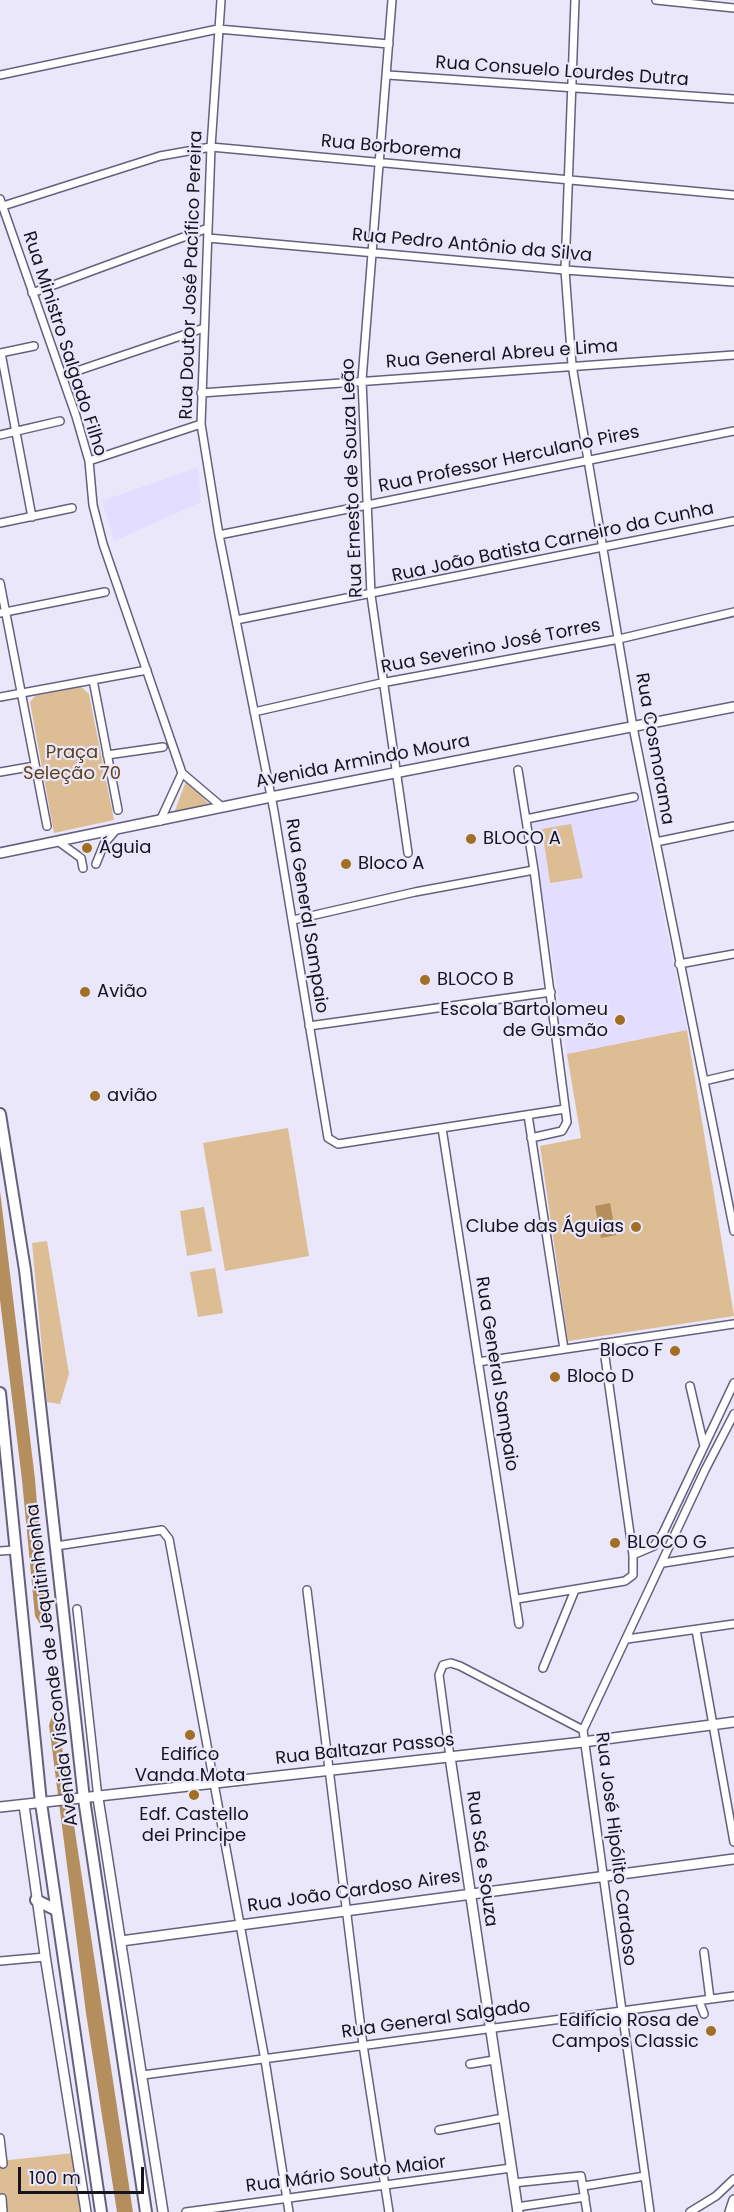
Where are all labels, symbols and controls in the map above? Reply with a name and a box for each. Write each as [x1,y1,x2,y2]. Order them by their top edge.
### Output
street label: Rua Consuelo Lourdes Dutra [435,52,689,92]
street label: Rua Doutor José Pacífico Pereira [176,130,208,420]
street label: Rua Borborema [320,131,462,165]
street label: Rua Pedro Antônio da Silva [351,225,593,267]
street label: Rua Ministro Salgado Filho [17,229,111,459]
street label: Rua General Abreu e Lima [385,336,619,374]
street label: Rua Ernesto de Souza Leão [338,358,368,598]
street label: Rua Professor Herculano Pires [376,422,642,498]
street label: Rua João Batista Carneiro da Cunha [390,498,716,588]
street label: Rua Severino José Torres [379,615,603,679]
street label: Rua Cosmorama [630,671,678,827]
street label: Avenida Armindo Moura [254,731,472,793]
park label: Praça Seleção 70 [23,742,121,784]
street label: Rua General Sampaio [280,817,332,1015]
place label: BLOCO A [483,828,561,850]
marker: BLOCO A [464,832,478,846]
place label: Águia [99,837,151,859]
marker: Águia [80,841,94,855]
place label: Bloco A [358,853,424,875]
marker: Bloco A [339,857,353,871]
place label: BLOCO B [437,969,514,991]
marker: BLOCO B [418,973,432,987]
place label: Avião [97,981,147,1003]
marker: Avião [78,985,92,999]
place label: Escola Bartolomeu de Gusmão [440,999,608,1042]
marker: Escola Bartolomeu de Gusmão [613,1013,627,1027]
place label: avião [107,1085,157,1107]
marker: avião [88,1089,102,1103]
place label: Clube das Águias [466,1216,624,1238]
marker: Clube das Águias [629,1220,643,1234]
street label: Rua General Sampaio [470,1275,522,1473]
place label: Bloco F [600,1340,663,1362]
marker: Bloco F [668,1344,682,1358]
place label: Bloco D [567,1366,634,1388]
marker: Bloco D [548,1370,562,1384]
street label: Avenida Visconde de Jequitinhonha [23,1503,83,1827]
place label: BLOCO G [627,1532,707,1554]
marker: BLOCO G [608,1536,622,1550]
marker: Edifíco Vanda Mota [183,1728,197,1742]
street label: Rua Baltazar Passos [274,1730,456,1770]
street label: Rua José Hipólito Cardoso [590,1731,640,1967]
place label: Edifíco Vanda Mota [135,1744,245,1786]
marker: Edf. Castello dei Principe [187,1788,201,1802]
street label: Rua Sá e Souza [461,1790,501,1928]
place label: Edf. Castello dei Principe [139,1804,249,1846]
street label: Rua João Cardoso Aires [246,1866,462,1918]
street label: Rua General Salgado [340,1996,532,2044]
place label: Edifício Rosa de Campos Classic [552,2010,699,2052]
marker: Edifício Rosa de Campos Classic [704,2024,718,2038]
street label: Rua Mário Souto Maior [245,2152,447,2198]
scale bar [21,2155,147,2193]
text: 100 m [29,2165,81,2190]

